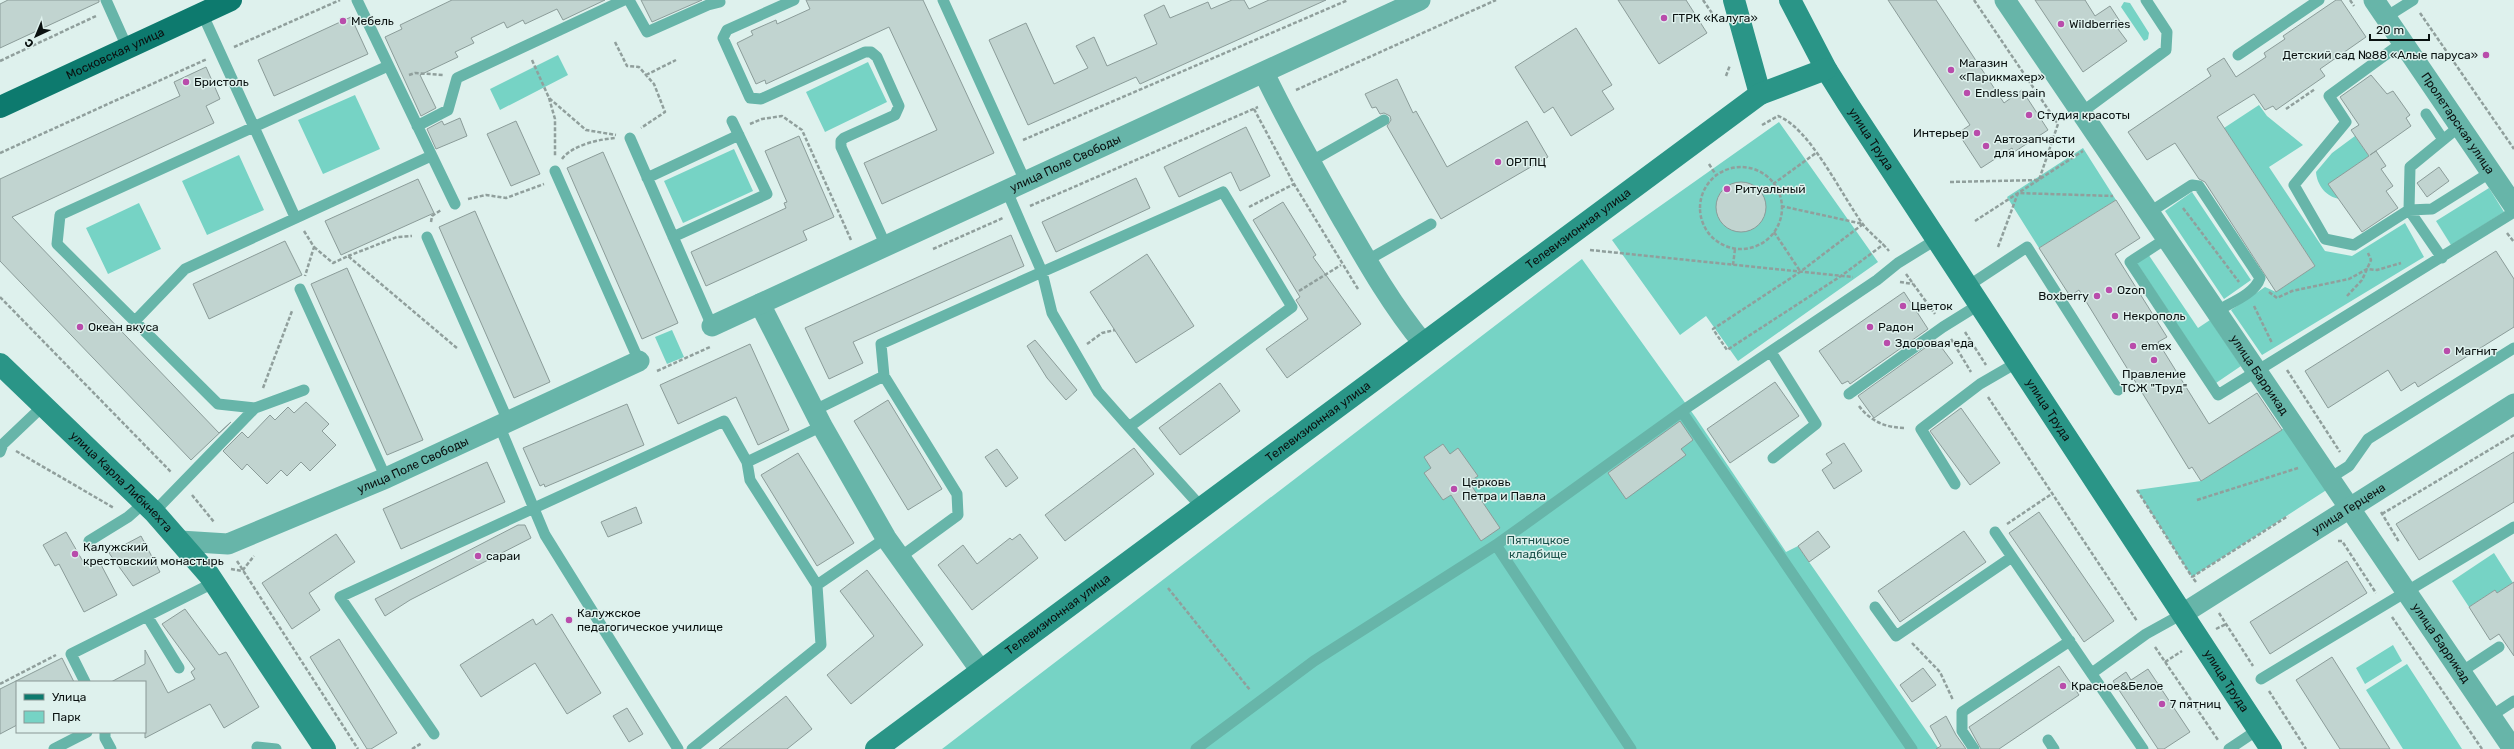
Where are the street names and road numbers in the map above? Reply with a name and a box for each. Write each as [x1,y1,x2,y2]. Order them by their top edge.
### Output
street label: Московская улица [64,25,167,82]
street label: Пролетарская улица [2418,70,2497,177]
street label: улица Труда [1845,105,1896,173]
street label: улица Поле Свободы [1008,132,1123,195]
street label: Телевизионная улица [1523,185,1633,272]
street label: улица Баррикад [2227,332,2291,418]
street label: улица Труда [2023,376,2074,444]
street label: Телевизионная улица [1263,378,1373,465]
street label: улица Карла Либкнехта [67,428,175,535]
street label: улица Поле Свободы [355,434,471,496]
street label: улица Герцена [2309,480,2388,537]
street label: Телевизионная улица [1002,571,1113,658]
street label: улица Баррикад [2409,600,2473,686]
street label: улица Труда [2201,647,2252,715]

